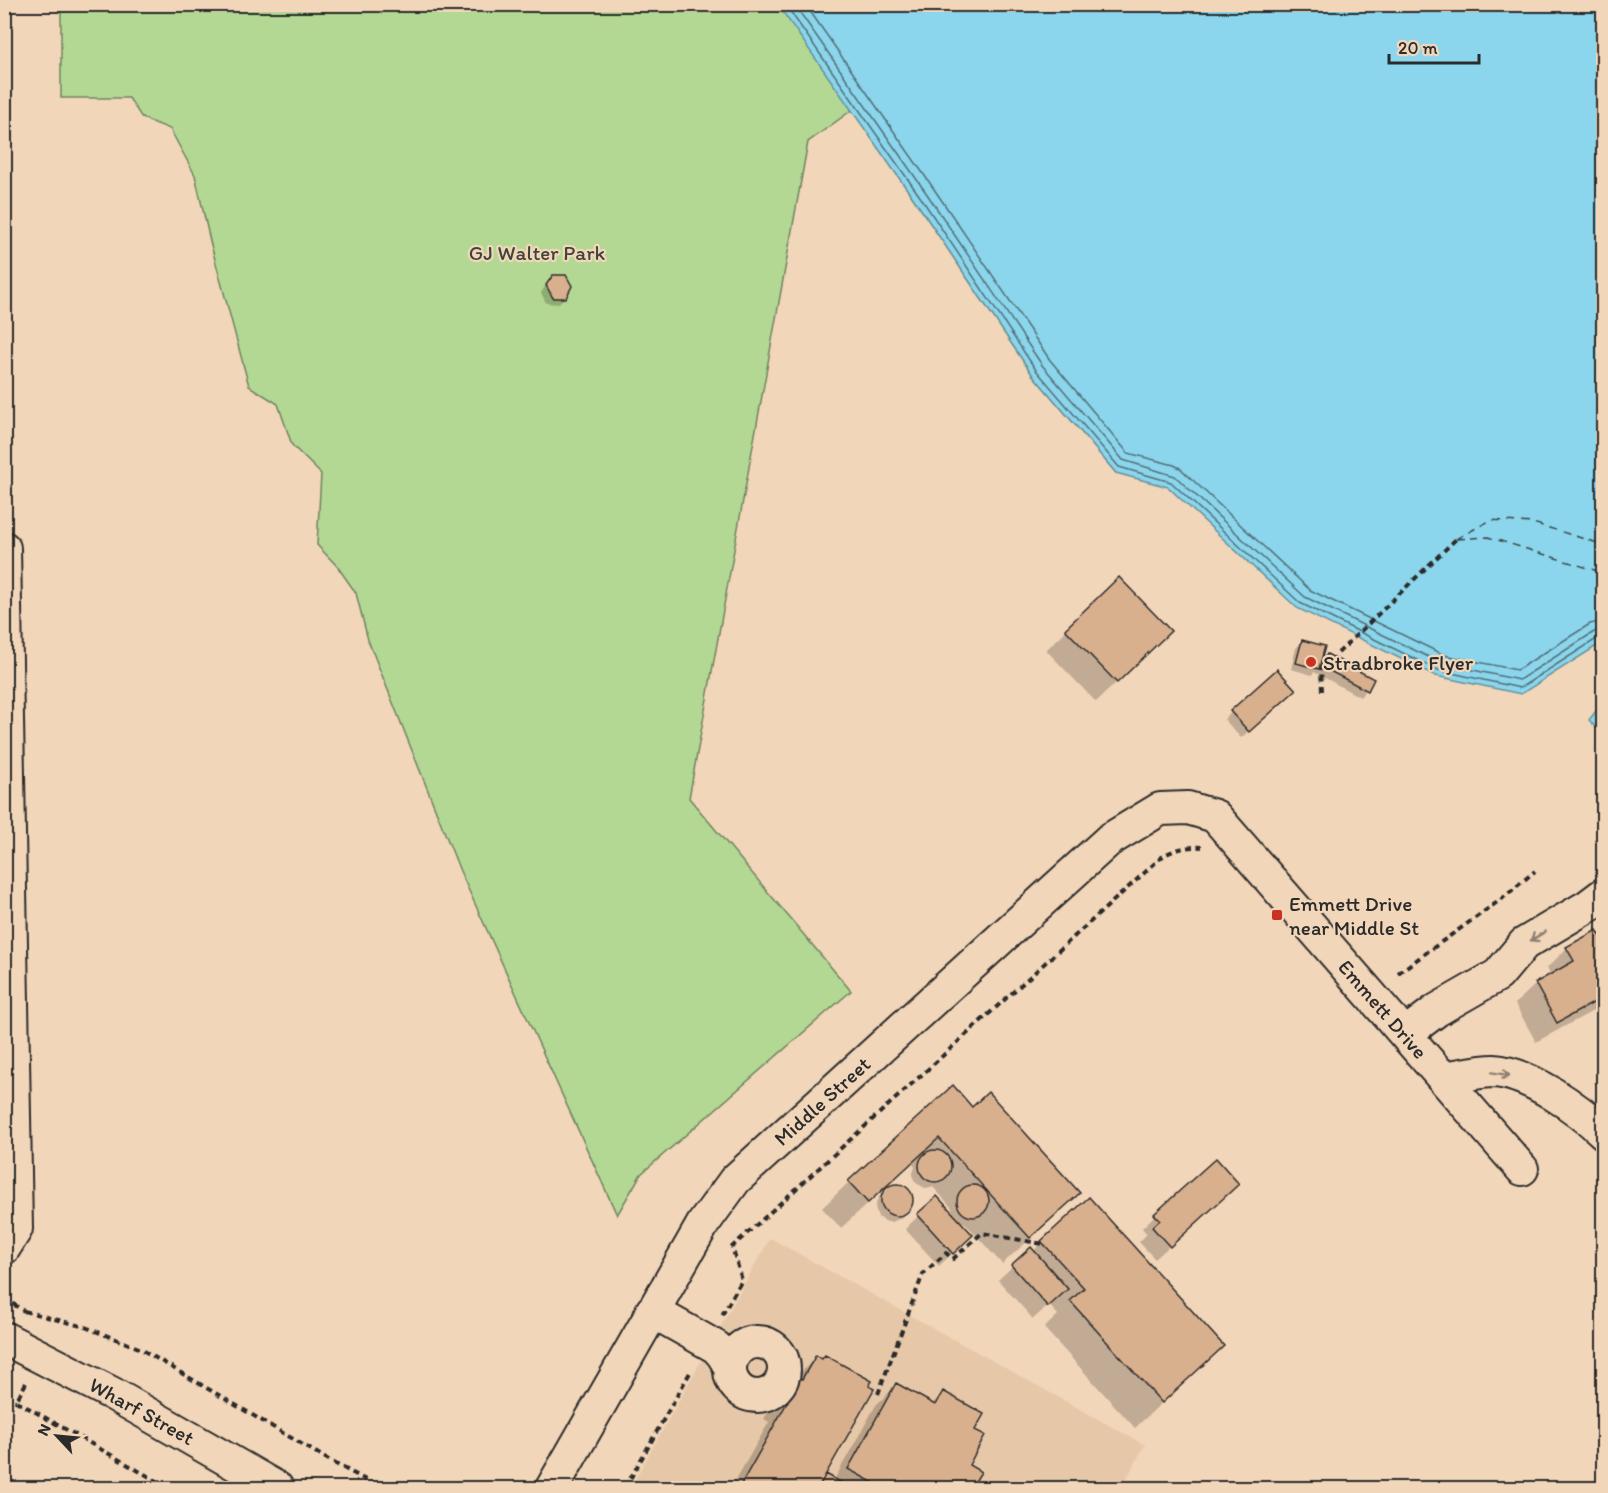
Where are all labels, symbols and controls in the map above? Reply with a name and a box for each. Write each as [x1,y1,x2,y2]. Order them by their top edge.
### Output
scale bar [1389,27,1479,65]
text: 20 m [1398,37,1438,59]
park label: GJ Walter Park [469,240,606,265]
place label: Stradbroke Flyer [1323,650,1474,675]
marker: Stradbroke Flyer [1304,655,1318,669]
place label: Emmett Drive near Middle St [1289,891,1419,940]
marker: Emmett Drive near Middle St [1270,908,1284,922]
one-way arrow [1530,930,1547,942]
street label: Emmett Drive [1333,954,1433,1064]
street label: Middle Street [769,1051,875,1151]
one-way arrow [1491,1069,1510,1080]
street label: Wharf Street [85,1372,199,1450]
north arrow [27,1406,87,1466]
text: N [33,1421,55,1439]

